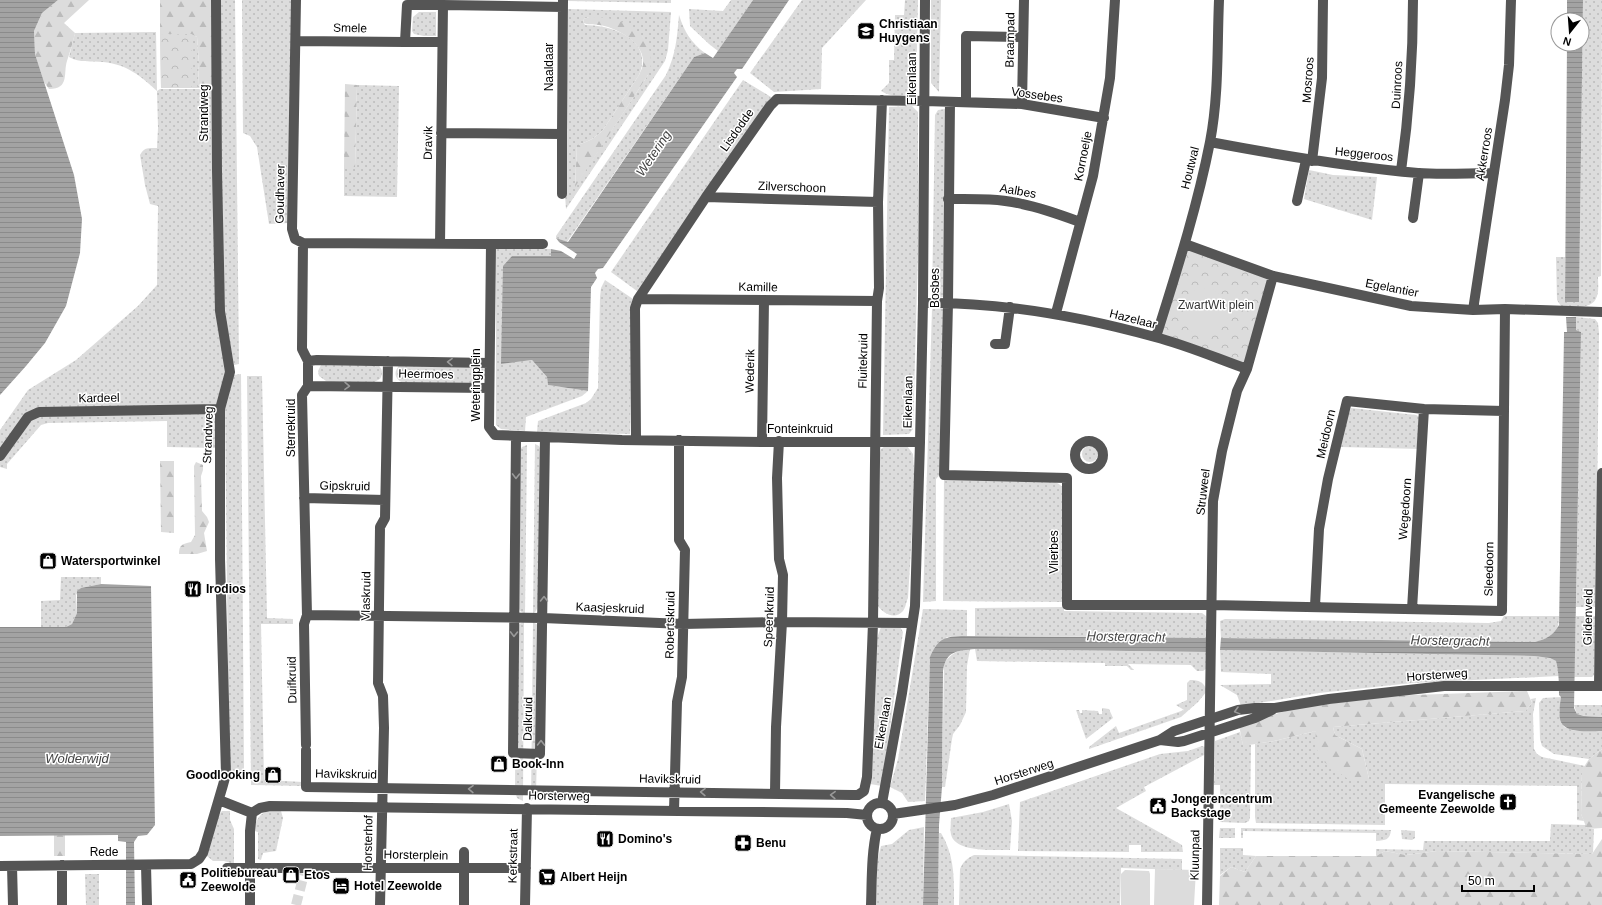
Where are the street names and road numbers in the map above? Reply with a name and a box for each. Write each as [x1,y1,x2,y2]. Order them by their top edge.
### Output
street label: Braampad [1003,12,1017,68]
street label: Smele [333,21,367,35]
street label: Naaldaar [542,43,556,91]
street label: Eikenlaan [905,53,919,105]
street label: Mosroos [1299,57,1317,103]
street label: Duinroos [1389,61,1405,109]
street label: Strandweg [197,84,211,142]
street label: Vossebes [1010,84,1064,106]
street label: Lisdodde [717,106,757,154]
street label: Dravik [421,125,435,160]
street label: Akkerroos [1473,126,1495,182]
street label: Kornoelje [1071,129,1095,182]
street label: Heggeroos [1334,144,1394,164]
street label: Houtwal [1178,145,1202,191]
street label: Goudhaver [272,164,288,224]
street label: Zilverschoon [758,179,826,195]
street label: Aalbes [999,181,1037,201]
street label: Bosbes [928,268,942,308]
street label: Egelantier [1364,276,1420,300]
street label: Kamille [738,280,778,294]
street label: Hazelaar [1108,306,1158,332]
street label: Fluitekruid [856,333,870,389]
street label: Weteringplein [469,348,483,422]
street label: Wederik [743,348,757,393]
street label: Heermoes [398,367,454,381]
street label: Eikenlaan [901,376,915,428]
street label: Kardeel [78,391,120,405]
street label: Sterrekruid [284,399,298,457]
street label: Strandweg [200,406,216,464]
street label: Meidoorn [1314,408,1338,460]
street label: Fonteinkruid [767,422,833,436]
street label: Struweel [1193,468,1213,516]
street label: Wegedoorn [1396,478,1414,540]
street label: Gipskruid [320,479,370,493]
street label: Vlierbes [1047,530,1061,574]
street label: Sleedoorn [1482,542,1496,596]
street label: Vlaskruid [359,571,373,621]
street label: Speenkruid [761,586,777,648]
street label: Gildenveld [1581,589,1595,645]
street label: Robertskruid [662,591,678,659]
street label: Kaasjeskruid [575,600,645,616]
street label: Duifkruid [285,656,299,704]
street label: Horsterweg [1406,666,1468,684]
street label: Eikenlaan [872,696,894,750]
street label: Dalkruid [521,697,535,741]
street label: Horsterweg [993,756,1055,788]
street label: Havikskruid [315,766,377,782]
street label: Havikskruid [639,771,701,787]
street label: Horsterweg [528,788,590,804]
street label: Horsterhof [361,814,375,871]
street label: Kerkstraat [506,828,520,883]
street label: Kluunpad [1188,830,1202,880]
street label: Rede [90,845,119,859]
street label: Horsterplein [384,847,448,863]

